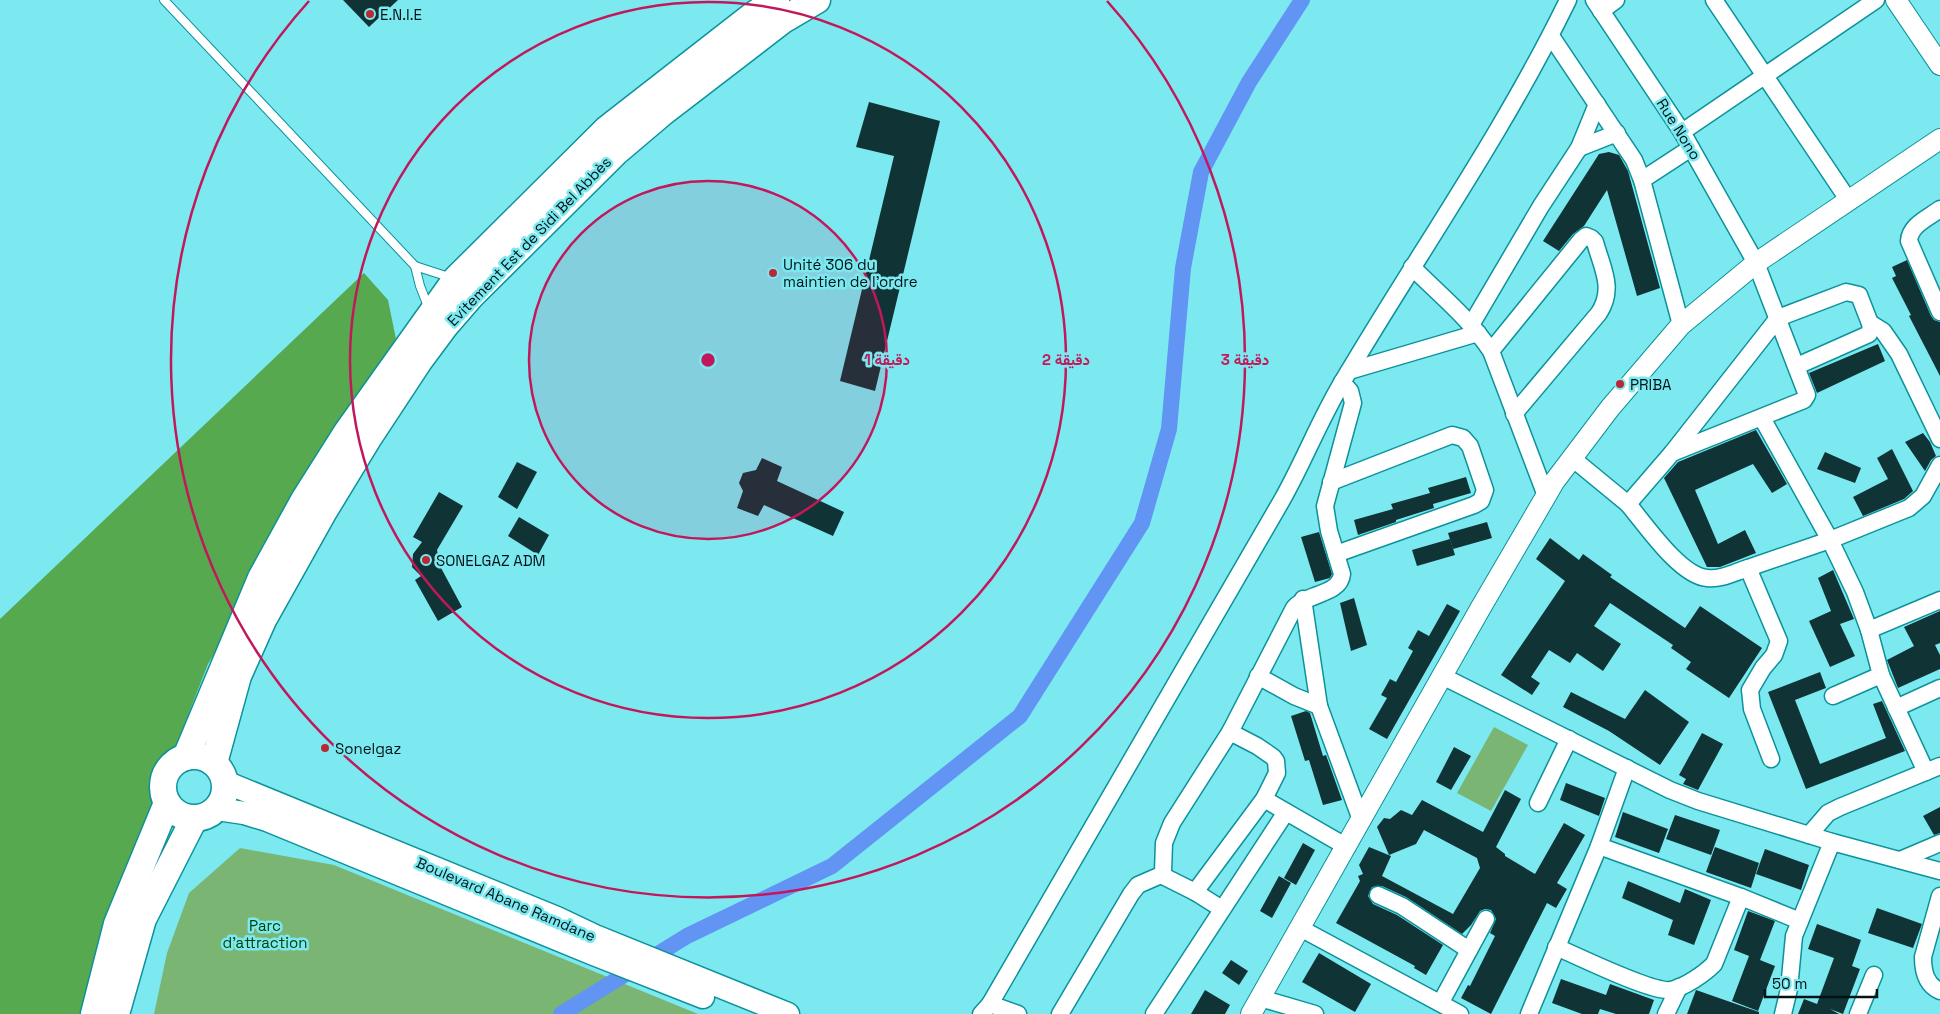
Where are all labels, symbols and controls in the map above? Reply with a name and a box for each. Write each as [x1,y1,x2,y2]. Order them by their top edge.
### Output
place label: E.N.I.E [380,5,422,24]
marker: E.N.I.E [364,8,376,20]
street label: Rue Nono [1653,95,1705,163]
street label: Evitement Est de Sidi Bel Abbès [443,152,615,330]
place label: Unité 306 du maintien de l'ordre [783,255,918,291]
marker: Unité 306 du maintien de l'ordre [767,267,779,279]
text: 1 دقيقة [864,350,910,369]
text: 2 دقيقة [1042,350,1090,369]
text: 3 دقيقة [1221,350,1269,369]
centre of rings [699,351,717,369]
place label: PRIBA [1630,375,1672,394]
marker: PRIBA [1614,378,1626,390]
place label: SONELGAZ ADM [436,551,546,570]
marker: SONELGAZ ADM [420,554,432,566]
place label: Sonelgaz [335,739,401,758]
marker: Sonelgaz [319,742,331,754]
street label: Boulevard Abane Ramdane [414,853,599,945]
park label: Parc d'attraction [223,916,308,952]
scale bar [1765,966,1878,998]
text: 50 m [1772,974,1807,993]

